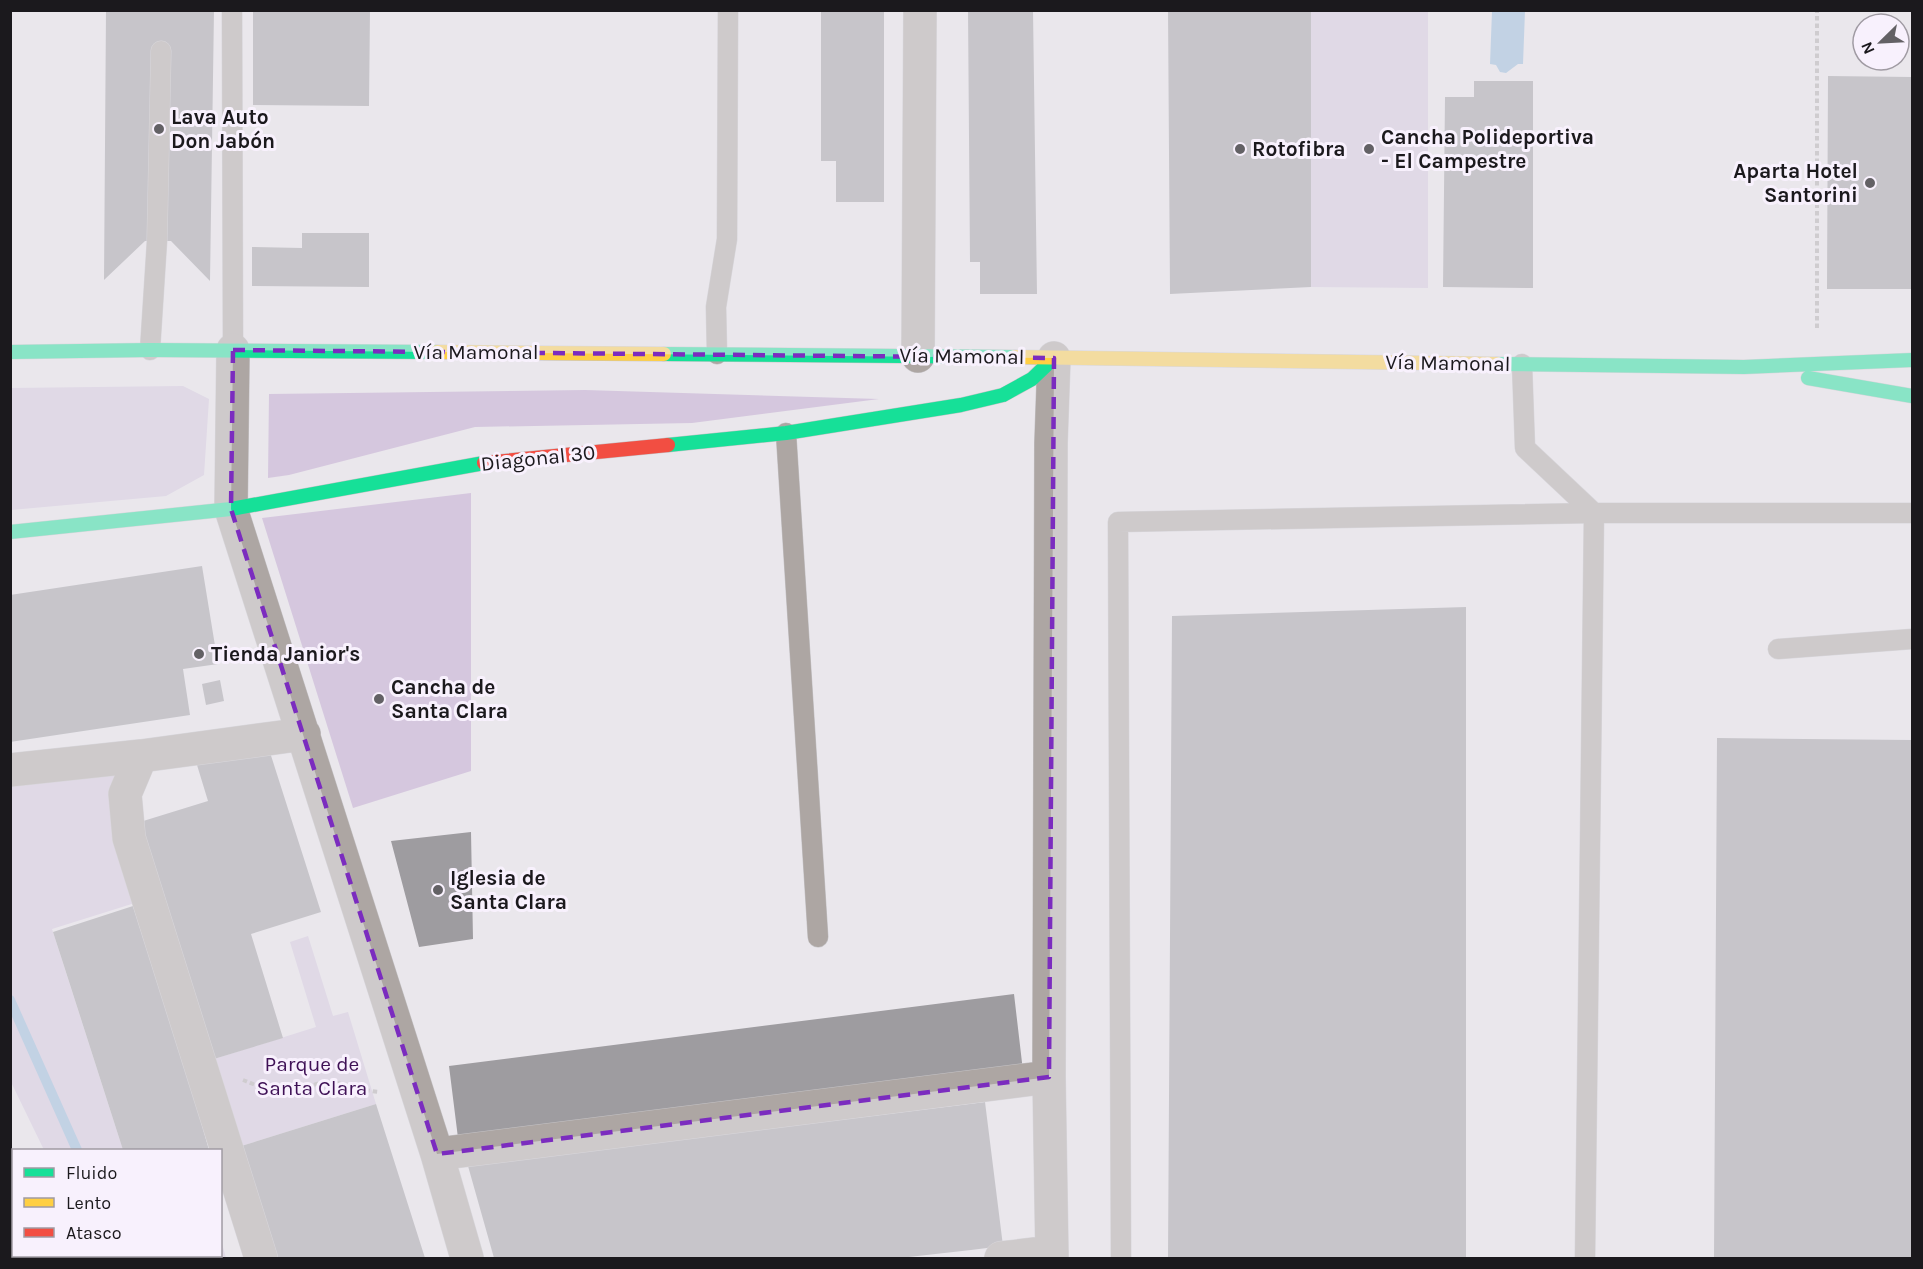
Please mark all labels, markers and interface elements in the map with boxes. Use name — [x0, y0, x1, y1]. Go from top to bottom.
north arrow — [1851, 12, 1911, 72]
text: N — [1857, 39, 1879, 57]
place label: Lava Auto Don Jabón — [171, 105, 275, 153]
marker: Lava Auto Don Jabón — [152, 122, 166, 136]
place label: Cancha Polideportiva - El Campestre — [1381, 125, 1594, 173]
place label: Rotofibra — [1252, 137, 1346, 161]
marker: Rotofibra — [1233, 142, 1247, 156]
marker: Cancha Polideportiva - El Campestre — [1362, 142, 1376, 156]
place label: Aparta Hotel Santorini — [1733, 159, 1858, 207]
marker: Aparta Hotel Santorini — [1863, 176, 1877, 190]
street label: Vía Mamonal — [413, 340, 539, 364]
street label: Vía Mamonal — [899, 343, 1025, 369]
street label: Vía Mamonal — [1385, 350, 1511, 376]
street label: Diagonal 30 — [480, 440, 596, 476]
place label: Tienda Janior's — [211, 642, 360, 666]
marker: Tienda Janior's — [192, 647, 206, 661]
place label: Cancha de Santa Clara — [391, 675, 508, 723]
marker: Cancha de Santa Clara — [372, 692, 386, 706]
place label: Iglesia de Santa Clara — [450, 866, 567, 914]
marker: Iglesia de Santa Clara — [431, 883, 445, 897]
park label: Parque de Santa Clara — [257, 1052, 367, 1100]
legend — [12, 1149, 222, 1257]
text: Fluido — [66, 1162, 117, 1184]
text: Lento — [66, 1192, 111, 1214]
text: Atasco — [66, 1222, 122, 1244]

